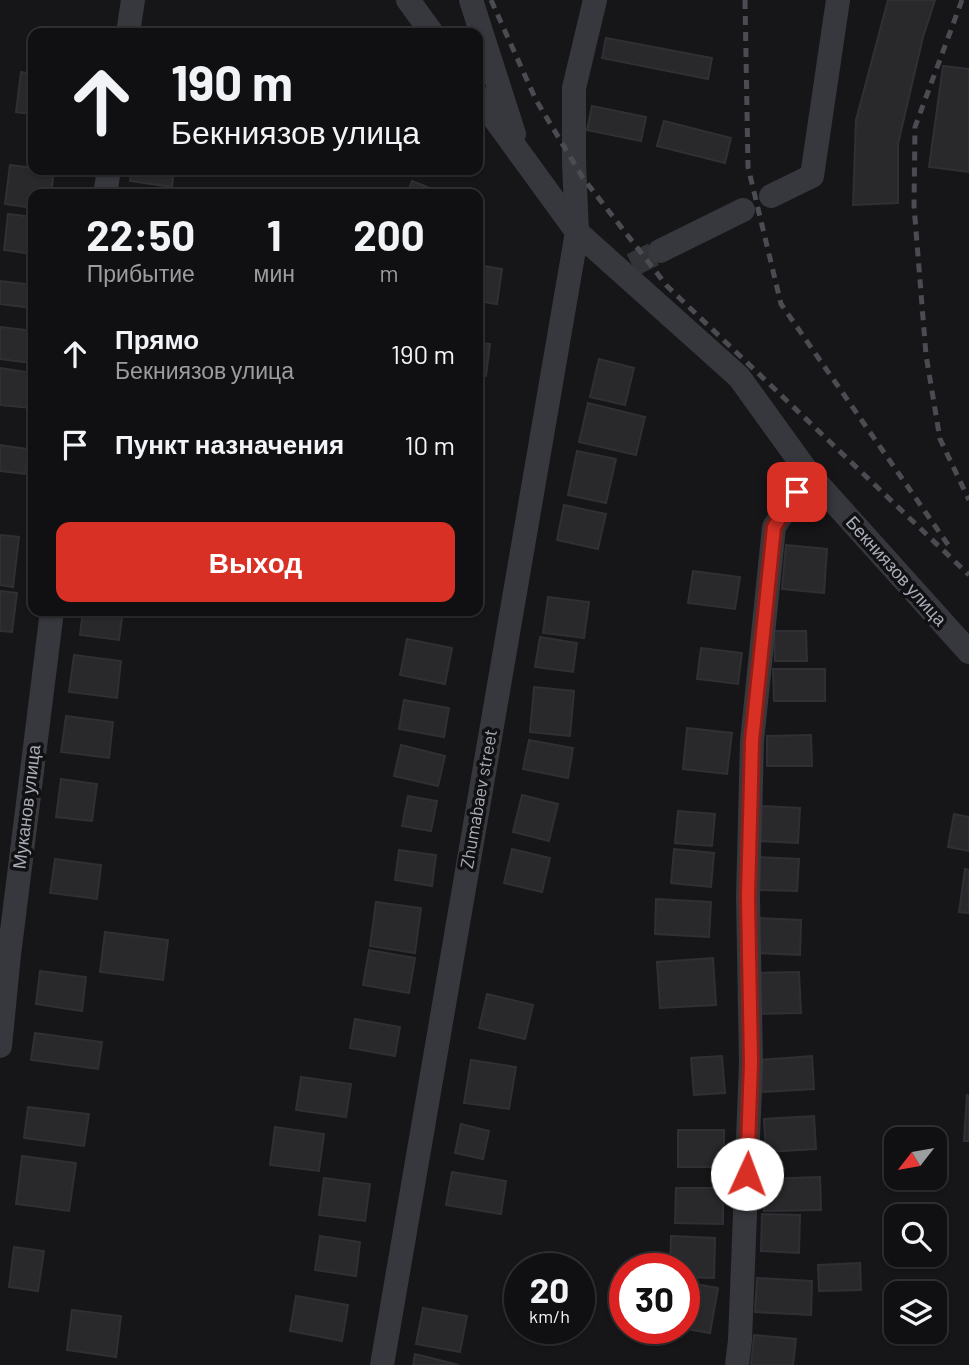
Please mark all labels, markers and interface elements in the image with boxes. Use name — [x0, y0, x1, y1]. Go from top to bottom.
text: 190 m — [171, 52, 293, 111]
icon: ahead — [56, 56, 147, 147]
text: Бекниязов улица — [171, 112, 420, 150]
text: 22:50 — [86, 209, 195, 259]
text: 1 — [267, 209, 282, 259]
text: 200 — [353, 209, 425, 259]
text: Прибытие — [87, 259, 195, 287]
text: мин — [254, 259, 295, 287]
text: m — [379, 259, 398, 287]
text: Прямо — [115, 323, 199, 354]
icon: ahead — [56, 335, 94, 373]
text: 190 m — [391, 338, 455, 369]
text: Бекниязов улица — [115, 356, 294, 384]
icon: arrive — [56, 426, 94, 464]
text: Пункт назначения — [115, 428, 344, 459]
text: 10 m — [405, 429, 455, 460]
pin — [767, 462, 827, 522]
icon: arrive — [778, 473, 816, 511]
street label: Бекниязов улица — [842, 511, 952, 630]
button: Выход — [56, 522, 455, 602]
street label: Zhumabaev street — [455, 727, 501, 870]
street label: Муканов улица — [7, 742, 45, 870]
north arrow — [884, 1127, 947, 1190]
map controls — [884, 1127, 947, 1344]
position arrow — [710, 1137, 784, 1211]
button: search — [884, 1204, 947, 1267]
speed limit sign: 30 — [609, 1253, 700, 1344]
text: 20 — [530, 1268, 569, 1310]
button: layers — [884, 1281, 947, 1344]
text: km/h — [529, 1305, 570, 1327]

